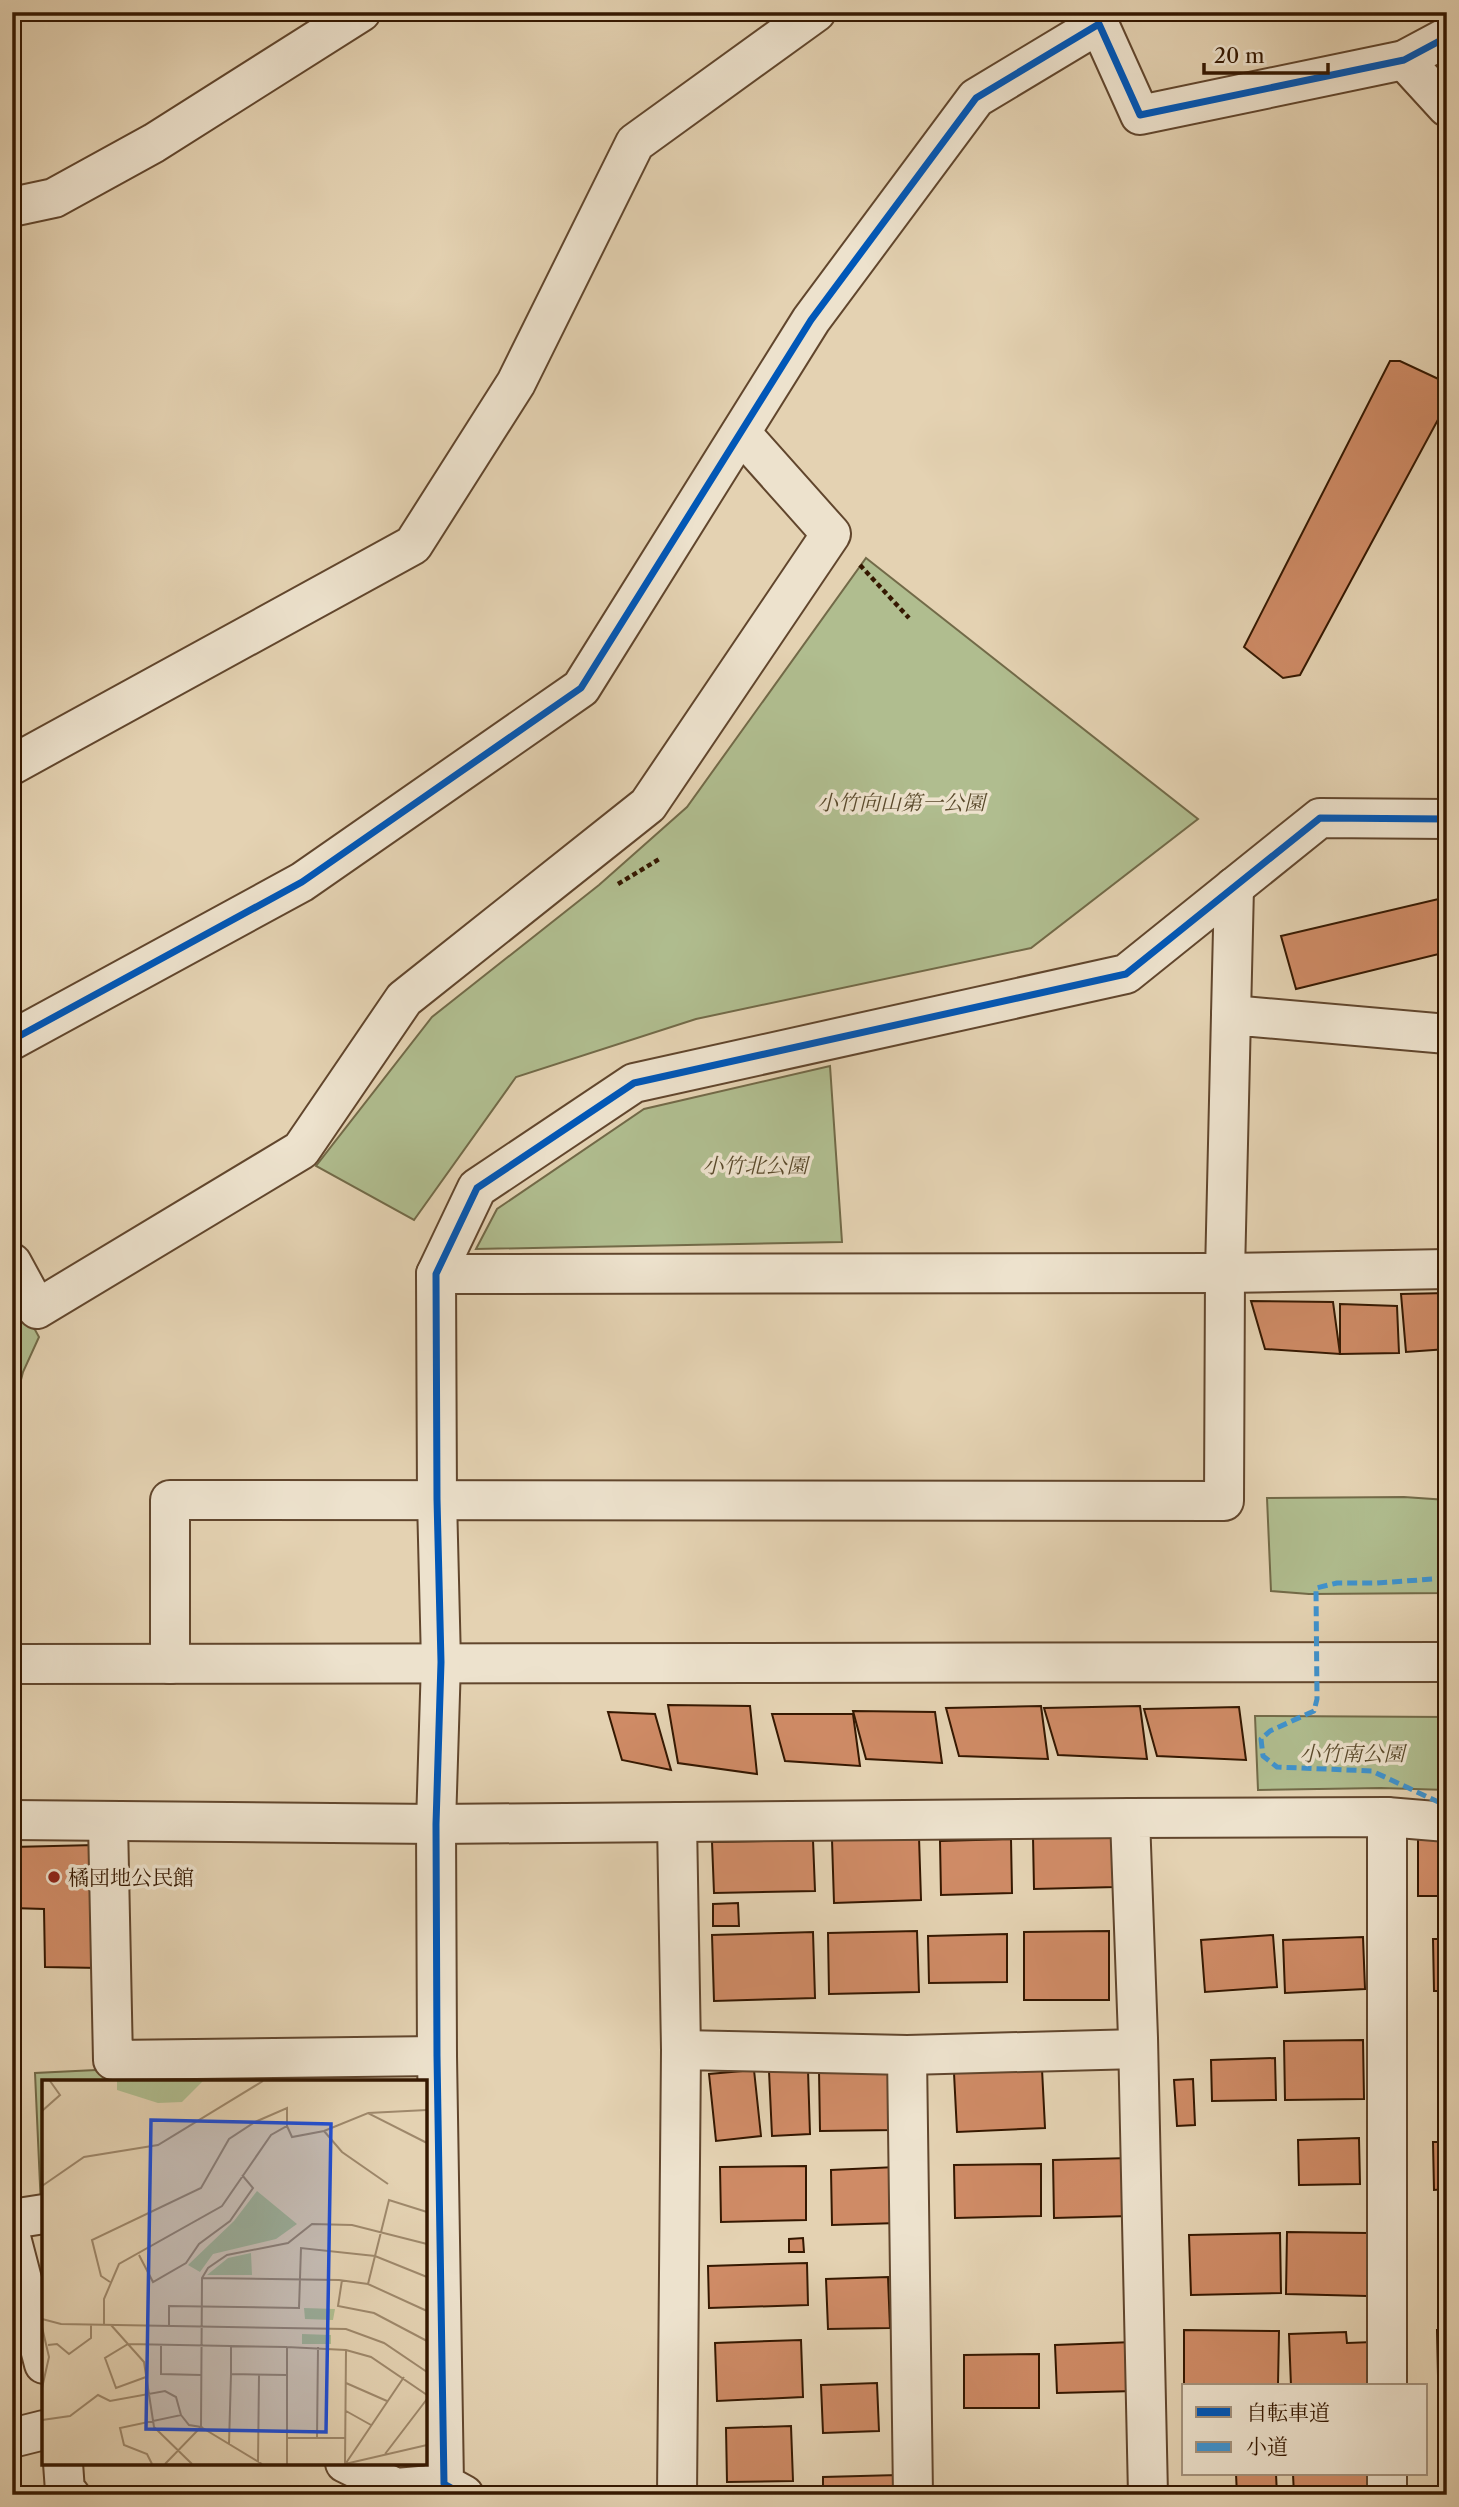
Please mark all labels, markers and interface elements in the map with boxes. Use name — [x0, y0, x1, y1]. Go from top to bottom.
scale bar — [1204, 32, 1328, 76]
text: 20 m — [1214, 43, 1265, 68]
park label: 小竹向山第一公園 — [817, 790, 988, 815]
park label: 小竹北公園 — [703, 1153, 810, 1178]
park label: 小竹南公園 — [1300, 1741, 1407, 1766]
place label: 橘団地公民館 — [68, 1865, 194, 1890]
marker: 橘団地公民館 — [46, 1869, 62, 1885]
inset map — [42, 2080, 427, 2465]
legend — [1182, 2384, 1428, 2476]
text: 自転車道 — [1246, 2400, 1330, 2425]
text: 小道 — [1246, 2434, 1288, 2459]

